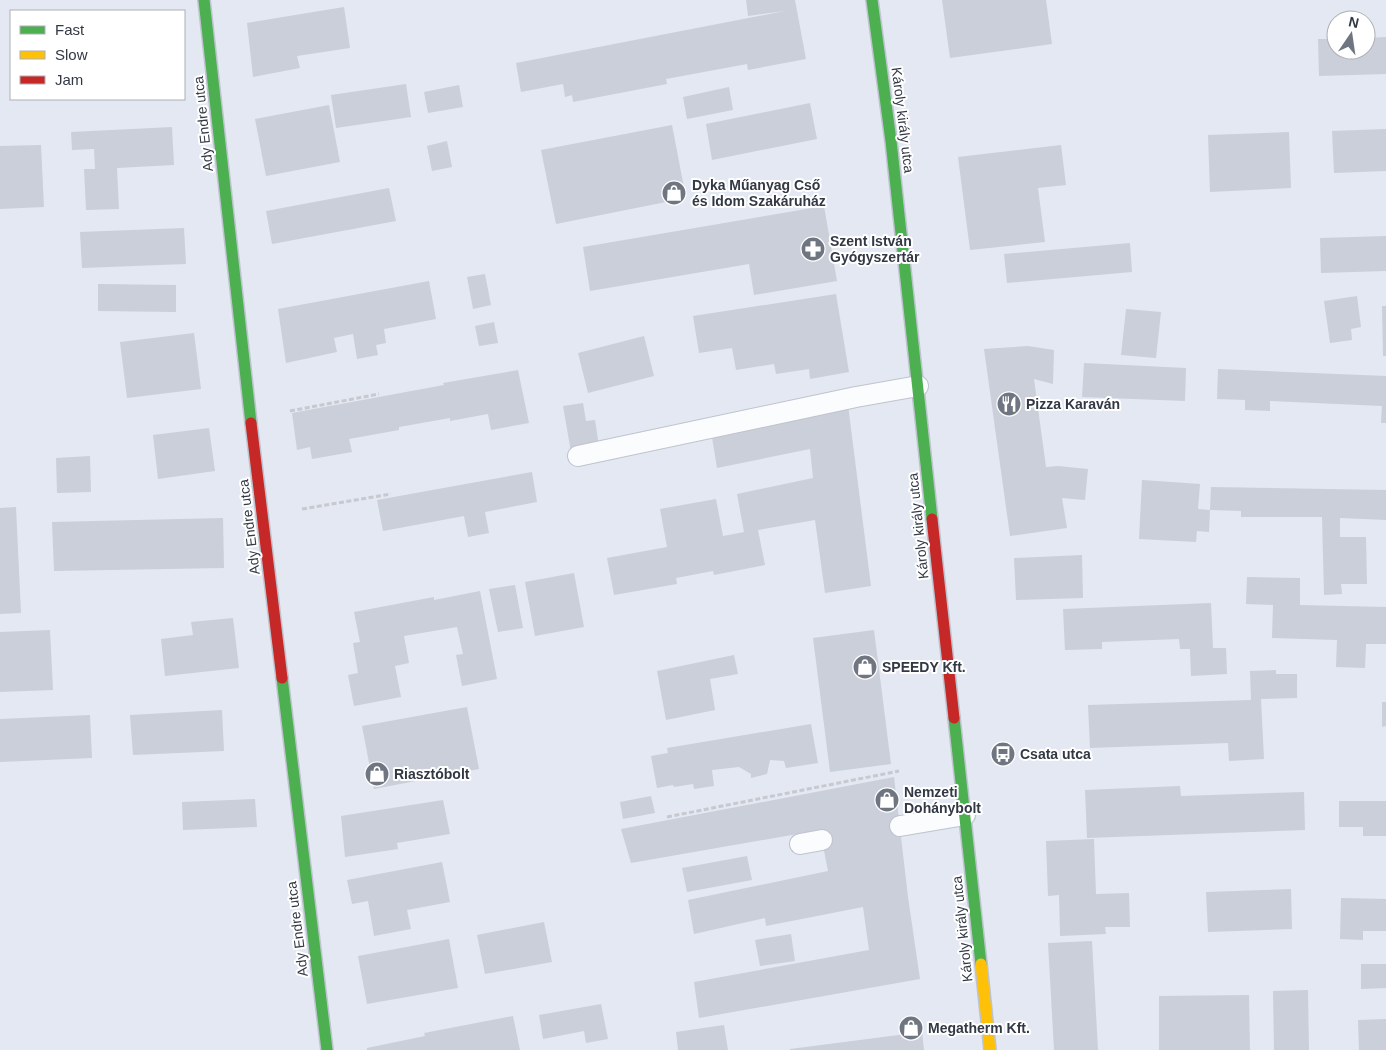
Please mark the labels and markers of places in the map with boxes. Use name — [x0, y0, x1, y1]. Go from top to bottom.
place label: Dyka Műanyag Cső és Idom Szakáruház — [692, 177, 826, 209]
shop icon: Dyka Műanyag Cső és Idom Szakáruház — [661, 180, 687, 206]
place label: Szent István Gyógyszertár — [830, 233, 920, 265]
pharmacy icon: Szent István Gyógyszertár — [800, 236, 826, 262]
restaurant icon: Pizza Karaván — [996, 391, 1022, 417]
place label: Pizza Karaván — [1026, 396, 1120, 412]
shop icon: SPEEDY Kft. — [852, 654, 878, 680]
place label: SPEEDY Kft. — [882, 659, 966, 675]
bus stop icon: Csata utca — [990, 741, 1016, 767]
place label: Csata utca — [1020, 746, 1091, 762]
shop icon: Riasztóbolt — [364, 761, 390, 787]
place label: Riasztóbolt — [394, 766, 470, 782]
place label: Nemzeti Dohánybolt — [904, 784, 981, 816]
shop icon: Nemzeti Dohánybolt — [874, 787, 900, 813]
shop icon: Megatherm Kft. — [898, 1015, 924, 1041]
place label: Megatherm Kft. — [928, 1020, 1030, 1036]

